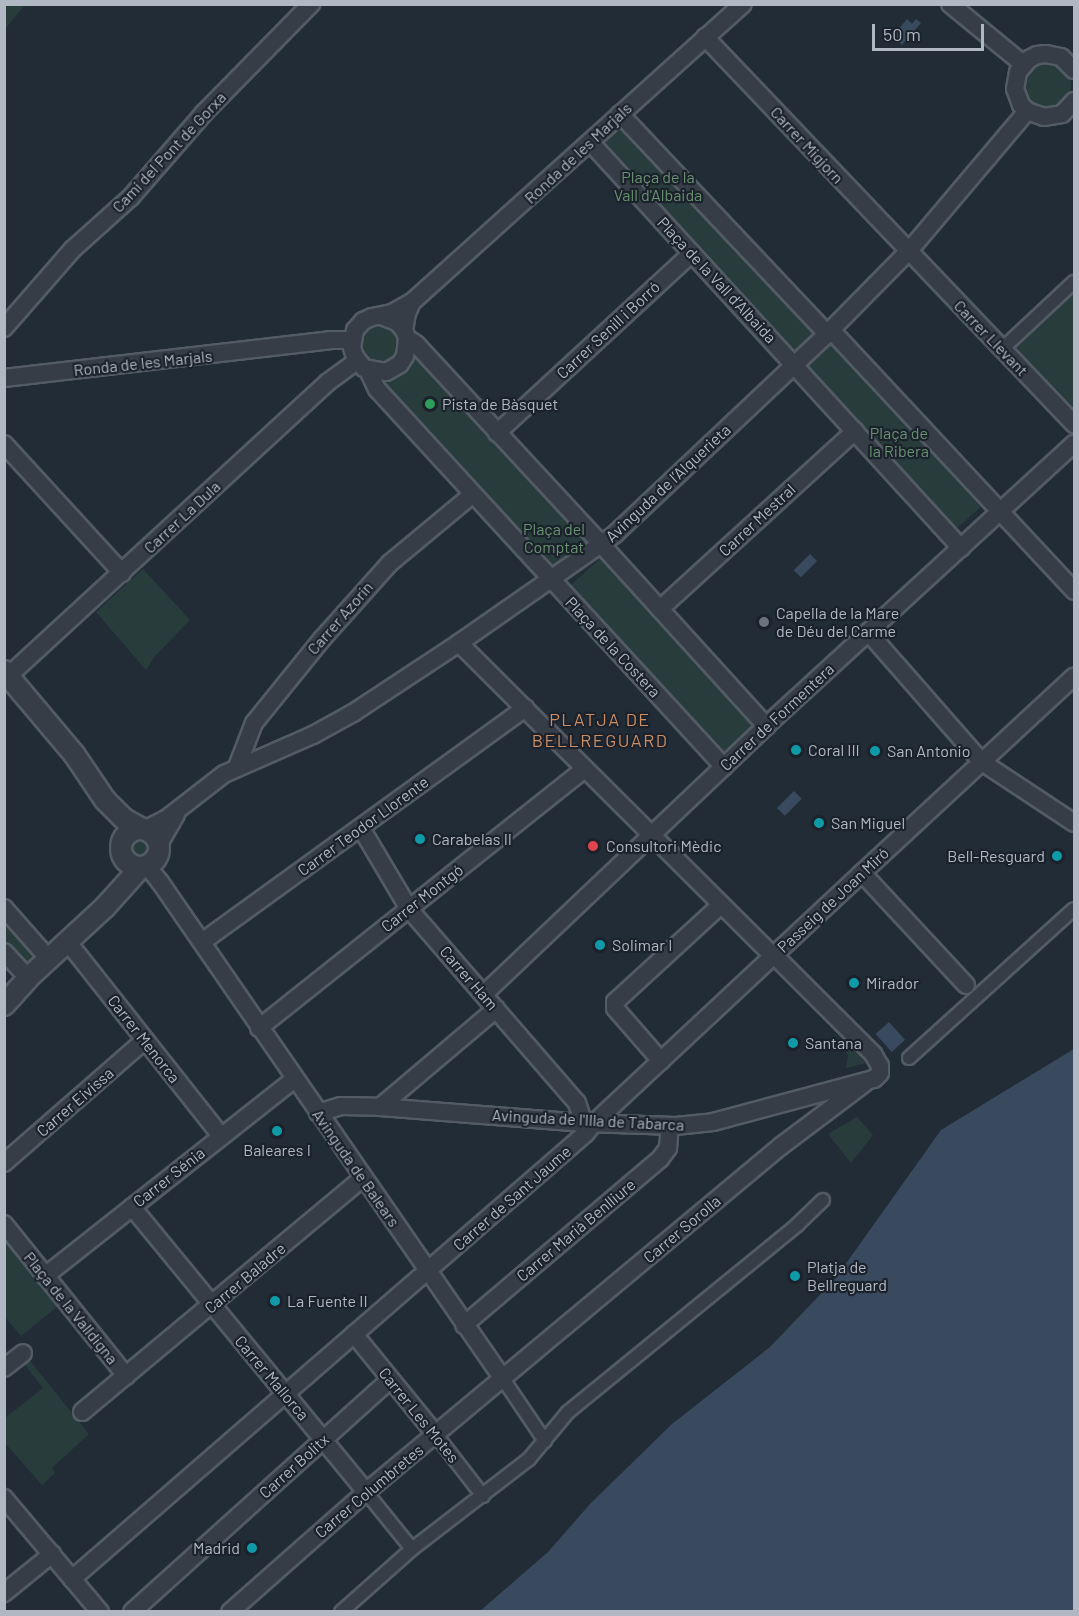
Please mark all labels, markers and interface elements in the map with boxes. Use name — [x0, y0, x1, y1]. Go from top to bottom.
scale bar — [875, 12, 988, 50]
text: 50 m — [883, 23, 921, 45]
street label: Camí del Pont de Gorxa — [108, 88, 230, 216]
street label: Ronda de les Marjals — [520, 98, 636, 208]
street label: Carrer Migjorn — [767, 103, 847, 187]
park label: Plaça de la Vall d'Albaida — [614, 167, 702, 205]
street label: Plaça de la Vall d’Albaida — [654, 213, 780, 347]
street label: Carrer Senill i Borró — [552, 277, 664, 383]
street label: Carrer Llevant — [950, 296, 1032, 380]
street label: Ronda de les Marjals — [73, 346, 213, 380]
place label: Pista de Bàsquet — [442, 394, 558, 414]
marker: Pista de Bàsquet — [423, 397, 437, 411]
street label: Avinguda de l’Alquerieta — [601, 420, 735, 546]
park label: Plaça de la Ribera — [869, 423, 929, 461]
street label: Carrer La Dula — [140, 477, 224, 557]
street label: Carrer Mestral — [715, 480, 799, 560]
park label: Plaça del Comptat — [523, 519, 585, 557]
street label: Carrer Azorín — [303, 578, 377, 658]
street label: Plaça de la Costera — [561, 593, 665, 701]
place label: Capella de la Mare de Déu del Carme — [776, 603, 899, 641]
marker: Capella de la Mare de Déu del Carme — [757, 615, 771, 629]
street label: Carrer de Formentera — [716, 659, 838, 775]
district label: PLATJA DE BELLREGUARD — [532, 709, 668, 752]
place label: Coral III — [808, 740, 860, 760]
place label: San Antonio — [887, 741, 970, 761]
marker: Coral III — [789, 743, 803, 757]
marker: San Antonio — [868, 744, 882, 758]
street label: Carrer Teodor Llorente — [294, 772, 432, 880]
place label: San Miguel — [831, 813, 905, 833]
marker: San Miguel — [812, 816, 826, 830]
place label: Carabelas II — [432, 829, 512, 849]
marker: Carabelas II — [413, 832, 427, 846]
place label: Consultori Mèdic — [606, 836, 722, 856]
marker: Consultori Mèdic — [584, 837, 602, 855]
street label: Passeig de Joan Miró — [773, 843, 893, 957]
place label: Bell-Resguard — [947, 846, 1045, 866]
marker: Bell-Resguard — [1050, 849, 1064, 863]
street label: Carrer Montgó — [377, 860, 467, 936]
place label: Solimar I — [612, 935, 672, 955]
marker: Solimar I — [593, 938, 607, 952]
street label: Carrer Ham — [436, 942, 502, 1014]
place label: Mirador — [866, 973, 919, 993]
marker: Mirador — [847, 976, 861, 990]
street label: Carrer Menorca — [104, 991, 184, 1087]
place label: Santana — [805, 1033, 862, 1053]
marker: Santana — [786, 1036, 800, 1050]
street label: Carrer Eivissa — [33, 1063, 117, 1141]
street label: Avinguda de Balears — [308, 1105, 404, 1231]
street label: Avinguda de l'Illa de Tabarca — [491, 1105, 685, 1135]
marker: Baleares I — [270, 1124, 284, 1138]
place label: Baleares I — [243, 1140, 311, 1160]
street label: Carrer de Sant Jaume — [449, 1142, 575, 1254]
street label: Carrer Sénia — [129, 1143, 209, 1211]
street label: Carrer Marià Benlliure — [513, 1175, 639, 1285]
street label: Carrer Sorolla — [639, 1191, 725, 1267]
street label: Carrer Baladre — [201, 1239, 289, 1317]
street label: Plaça de la Valldigna — [20, 1248, 122, 1368]
place label: Platja de Bellreguard — [807, 1257, 887, 1295]
marker: Platja de Bellreguard — [788, 1269, 802, 1283]
place label: La Fuente II — [287, 1291, 368, 1311]
marker: La Fuente II — [268, 1294, 282, 1308]
street label: Carrer Mallorca — [231, 1332, 313, 1424]
street label: Carrer Les Motes — [375, 1363, 463, 1467]
street label: Carrer Bolitx — [255, 1430, 333, 1502]
street label: Carrer Columbretes — [311, 1440, 427, 1542]
place label: Madrid — [193, 1538, 240, 1558]
marker: Madrid — [245, 1541, 259, 1555]

